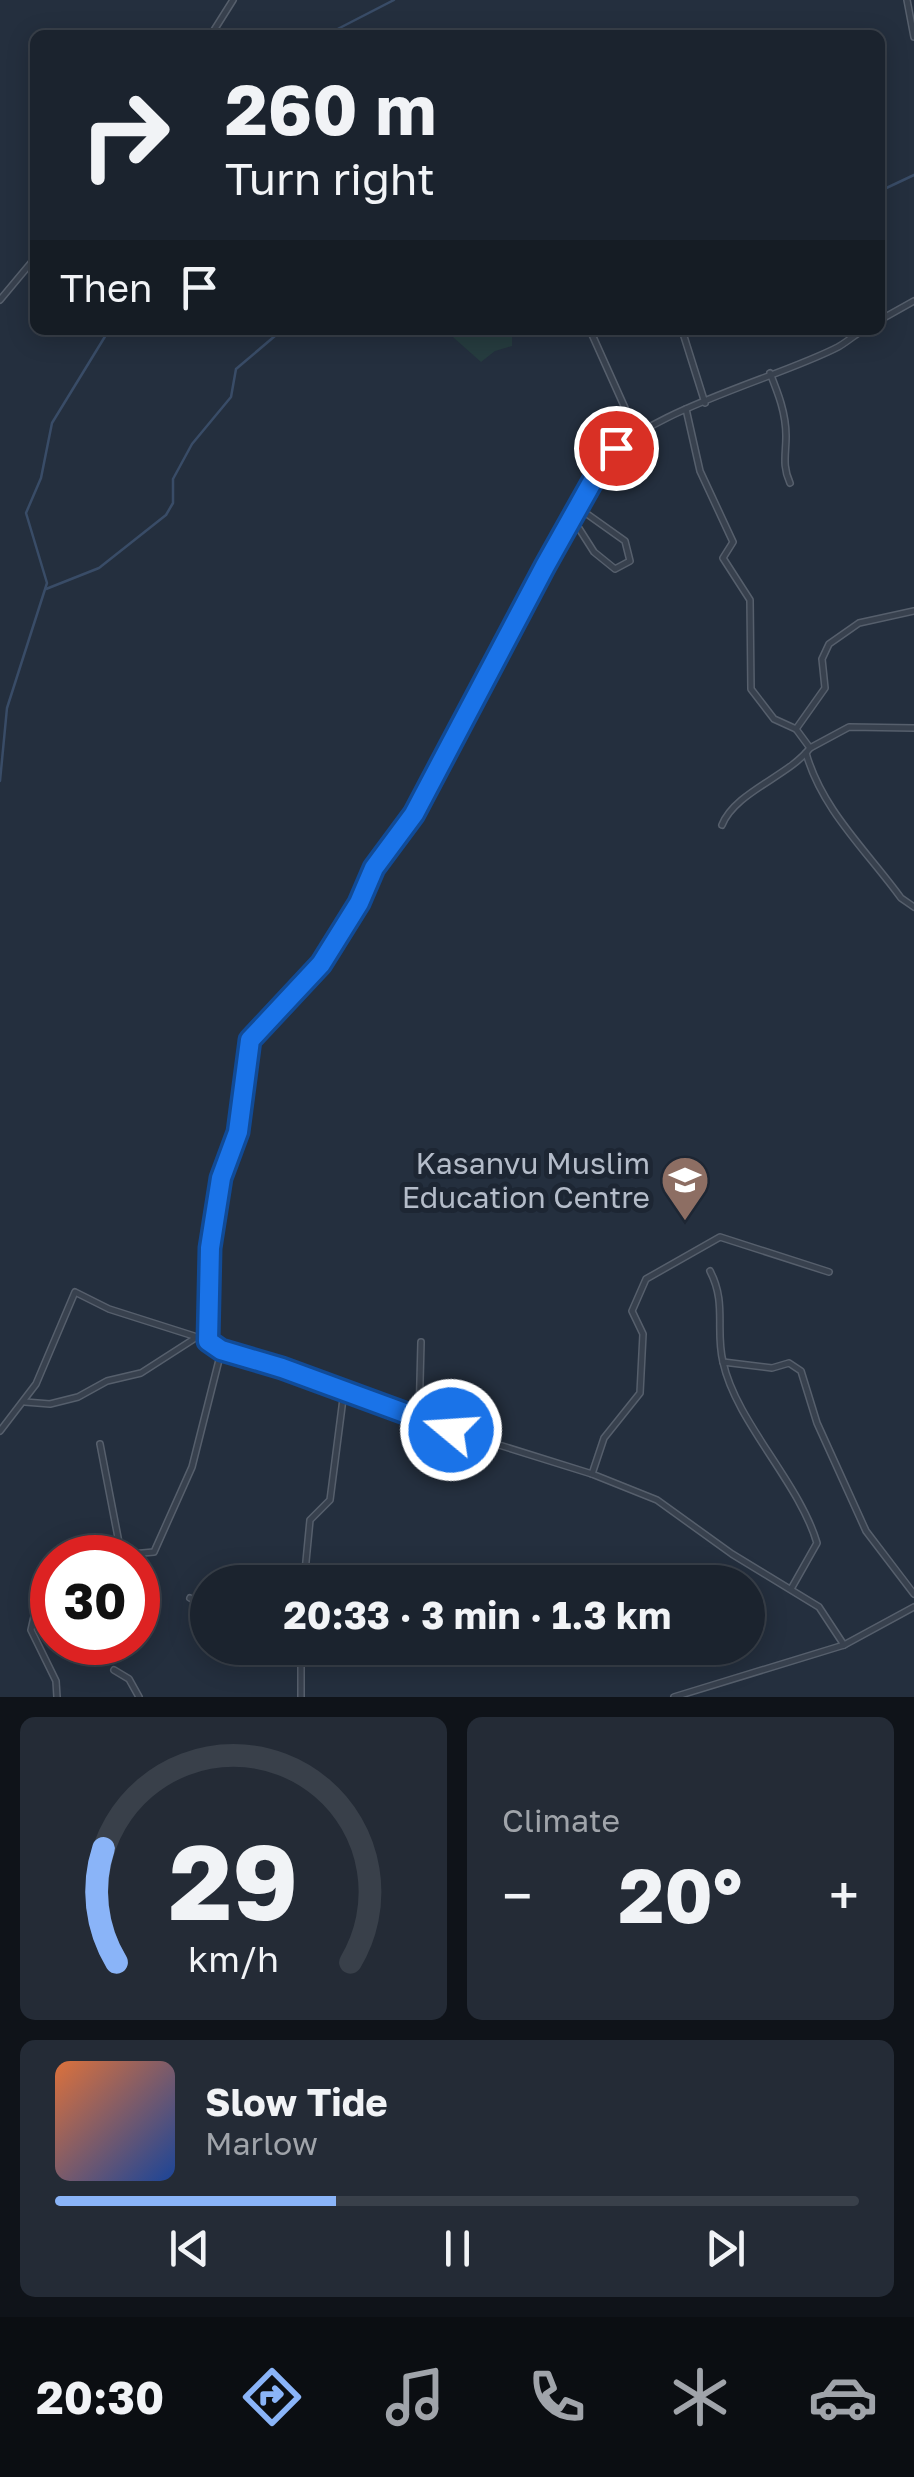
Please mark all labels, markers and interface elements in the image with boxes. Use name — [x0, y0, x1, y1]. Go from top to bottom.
text: 260 m — [225, 66, 436, 150]
icon: right — [60, 70, 190, 200]
text: Turn right — [225, 151, 435, 205]
icon: arrive — [172, 260, 227, 315]
text: Then — [60, 265, 152, 310]
pin — [574, 406, 659, 491]
icon: arrive — [589, 421, 644, 476]
place label: Kasanvu Muslim Education Centre — [402, 1145, 650, 1215]
school or university icon: Kasanvu Muslim Education Centre — [659, 1154, 711, 1222]
position arrow — [399, 1378, 503, 1482]
speed limit sign: 30 — [30, 1535, 160, 1665]
text: 20:33 · 3 min · 1.3 km — [284, 1592, 671, 1637]
text: Climate — [502, 1801, 620, 1839]
text: 29 — [169, 1818, 298, 1943]
text: 20° — [619, 1849, 742, 1940]
text: − — [502, 1862, 532, 1928]
text: + — [829, 1862, 859, 1928]
text: km/h — [188, 1937, 279, 1980]
text: Slow Tide — [205, 2079, 388, 2124]
text: Marlow — [205, 2124, 318, 2162]
icon: previous — [162, 2221, 217, 2276]
icon: pause — [430, 2221, 485, 2276]
icon: next — [698, 2221, 753, 2276]
icon: directions — [237, 2362, 307, 2432]
icon: music — [380, 2362, 450, 2432]
icon: phone — [522, 2362, 592, 2432]
icon: climate — [665, 2362, 735, 2432]
icon: car — [808, 2362, 878, 2432]
text: 20:30 — [36, 2370, 164, 2424]

